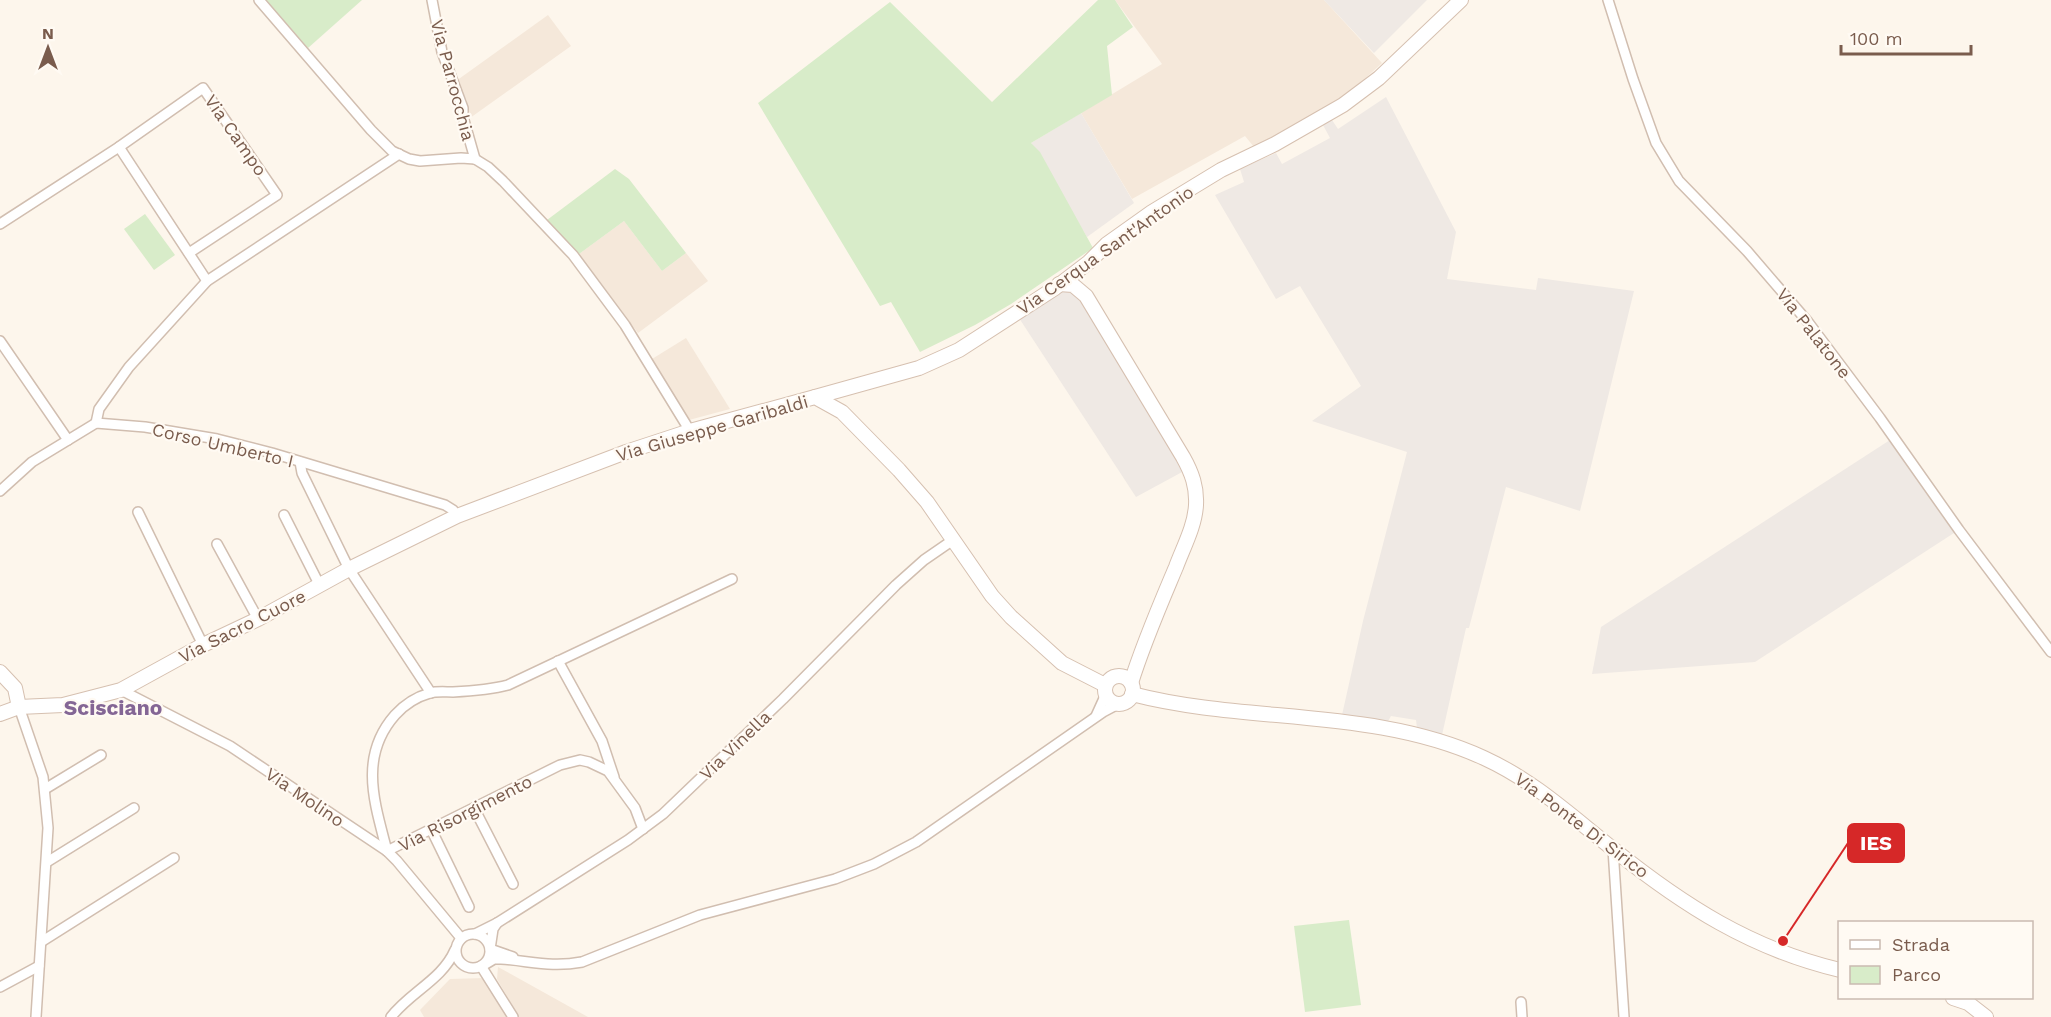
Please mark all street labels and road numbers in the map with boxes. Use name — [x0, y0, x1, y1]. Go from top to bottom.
street label: Via Parrocchia — [427, 17, 479, 143]
street label: Via Campo — [200, 90, 272, 180]
street label: Via Cerqua Sant'Antonio — [1013, 181, 1197, 319]
street label: Via Palatone — [1772, 284, 1856, 382]
street label: Via Giuseppe Garibaldi — [614, 391, 810, 465]
street label: Corso Umberto I — [150, 419, 296, 471]
street label: Via Sacro Cuore — [175, 585, 309, 667]
street label: Via Vinella — [695, 706, 775, 784]
street label: Via Molino — [262, 763, 348, 831]
street label: Via Ponte Di Sirico — [1511, 768, 1653, 882]
street label: Via Risorgimento — [395, 770, 535, 856]

